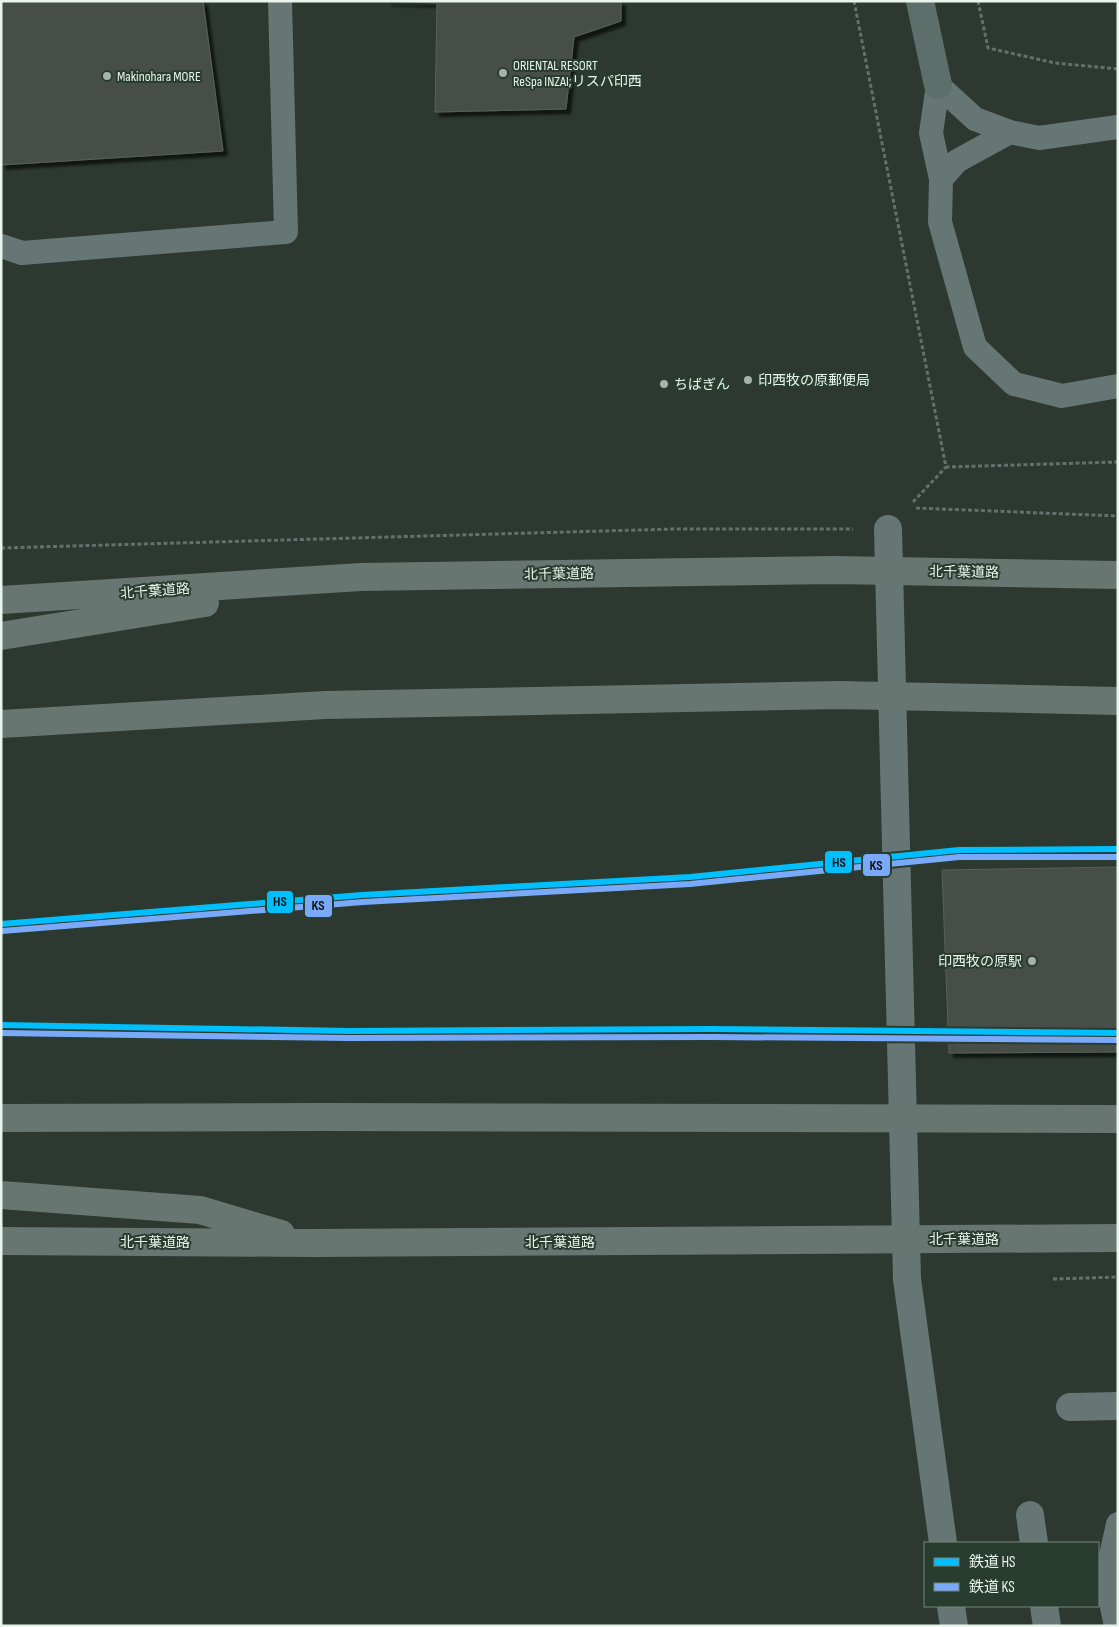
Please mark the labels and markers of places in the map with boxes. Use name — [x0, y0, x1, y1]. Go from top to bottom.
place label: ORIENTAL RESORT ReSpa INZAI;リスパ印西 — [513, 57, 642, 90]
marker: ORIENTAL RESORT ReSpa INZAI;リスパ印西 — [497, 67, 509, 79]
place label: Makinohara MORE — [117, 68, 201, 85]
marker: Makinohara MORE — [101, 70, 113, 82]
place label: 印西牧の原郵便局 — [758, 372, 870, 389]
marker: 印西牧の原郵便局 — [742, 374, 754, 386]
place label: ちばぎん — [674, 376, 730, 393]
marker: ちばぎん — [658, 378, 670, 390]
place label: 印西牧の原駅 — [938, 953, 1022, 970]
marker: 印西牧の原駅 — [1026, 955, 1038, 967]

